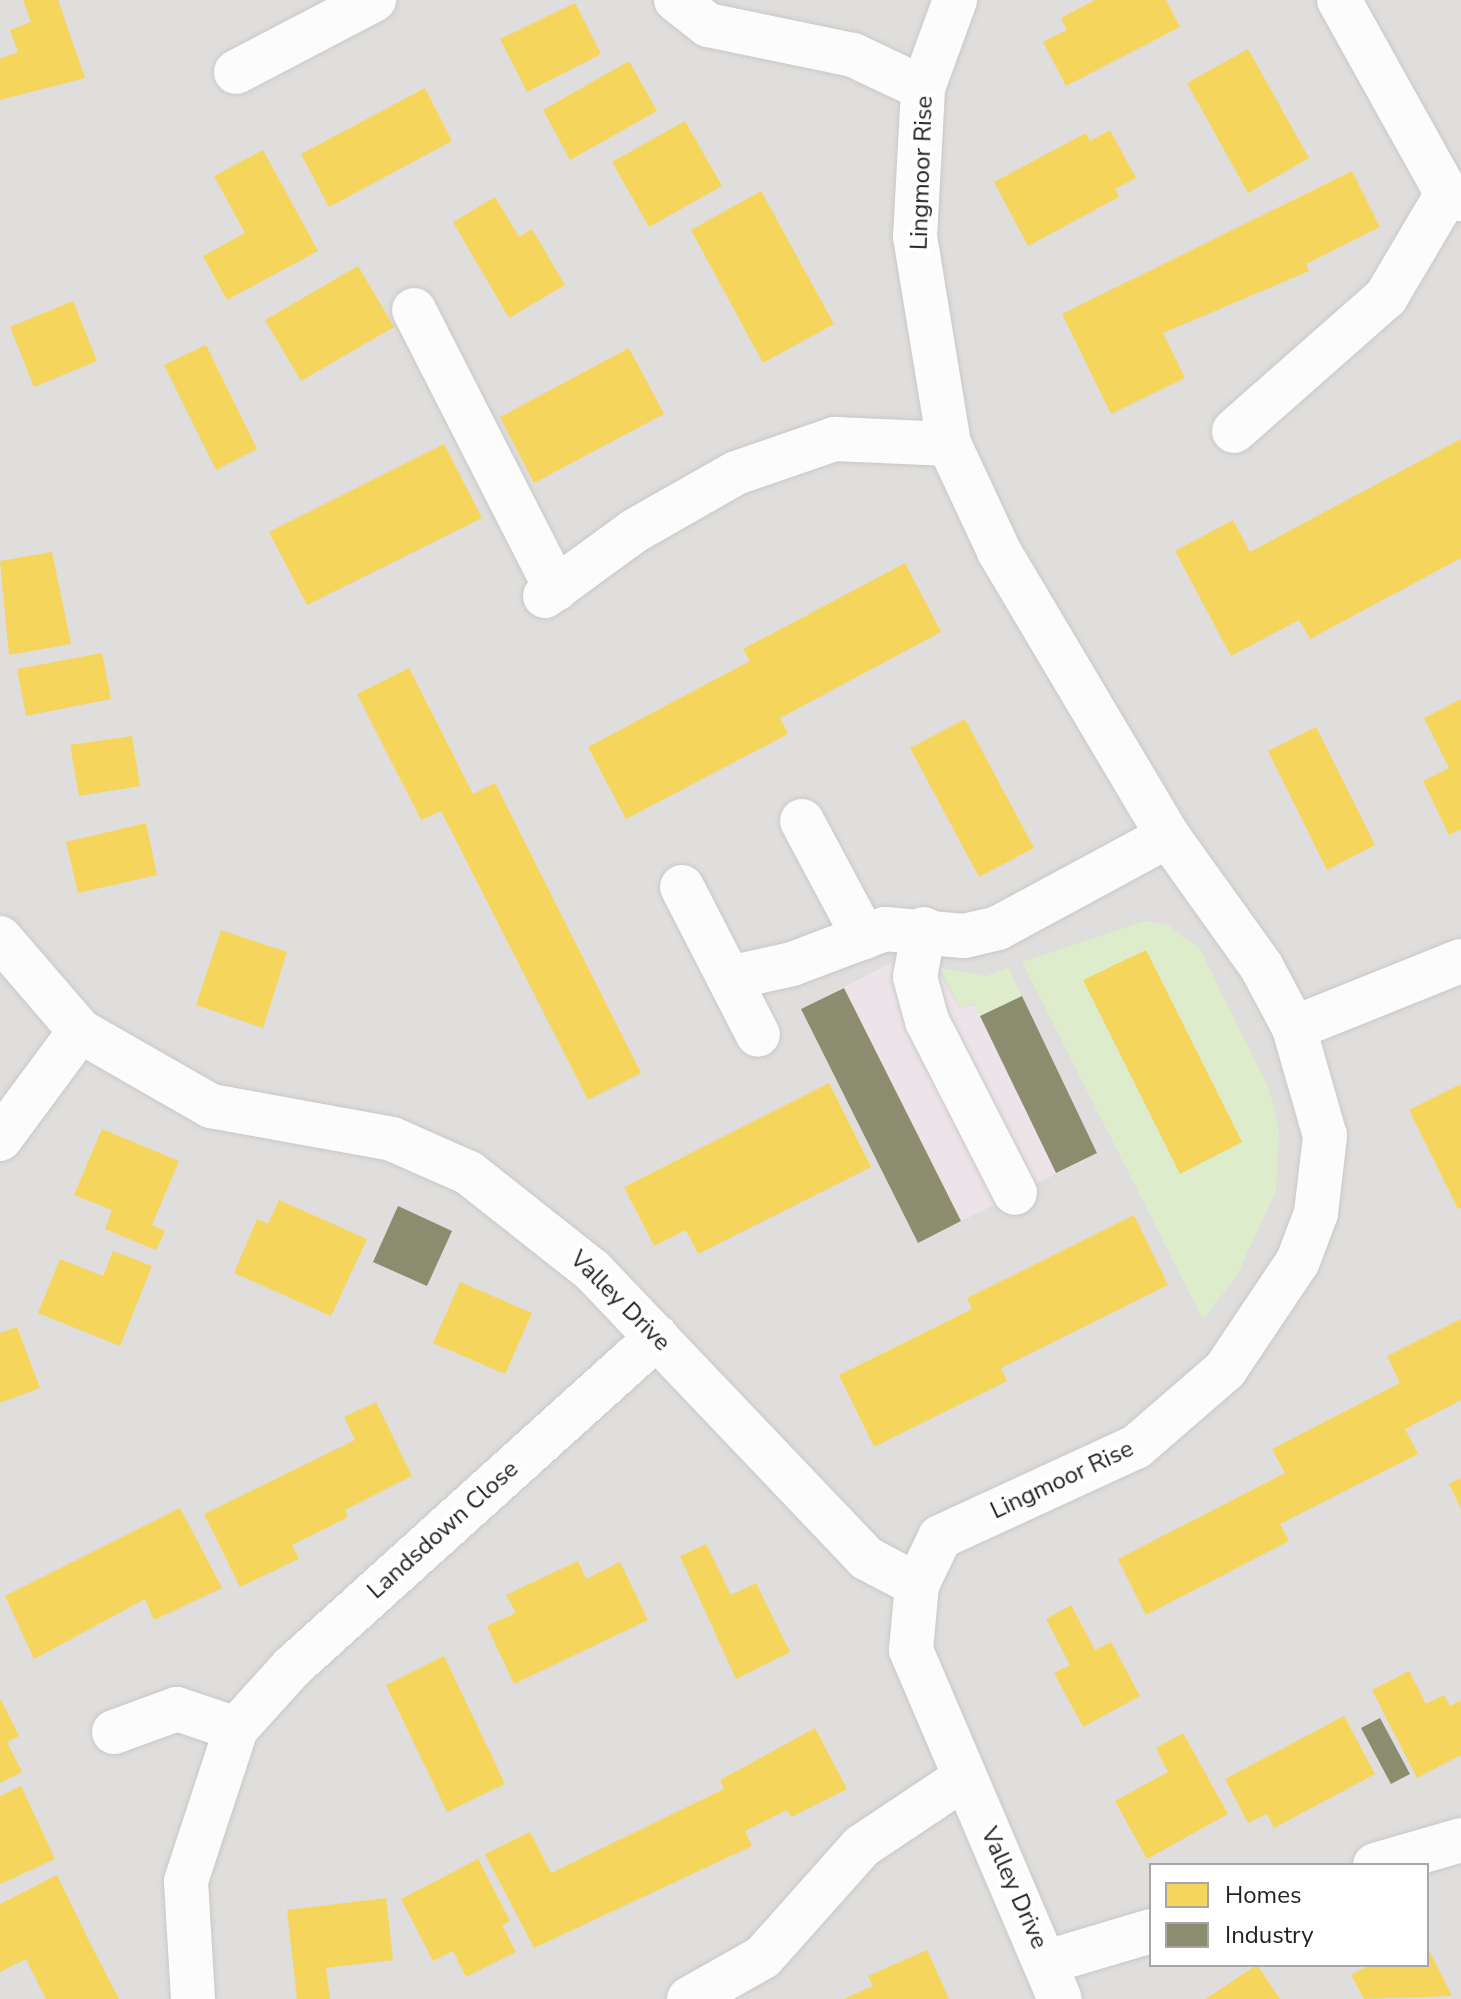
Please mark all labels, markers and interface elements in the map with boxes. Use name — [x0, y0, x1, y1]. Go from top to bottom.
street label: Lingmoor Rise — [905, 95, 939, 251]
street label: Valley Drive — [564, 1245, 676, 1357]
street label: Lingmoor Rise — [986, 1434, 1138, 1526]
street label: Landsdown Close — [362, 1455, 524, 1605]
street label: Valley Drive — [974, 1823, 1054, 1953]
legend — [1149, 1863, 1429, 1967]
text: Homes — [1225, 1879, 1301, 1911]
text: Industry — [1225, 1919, 1314, 1951]

